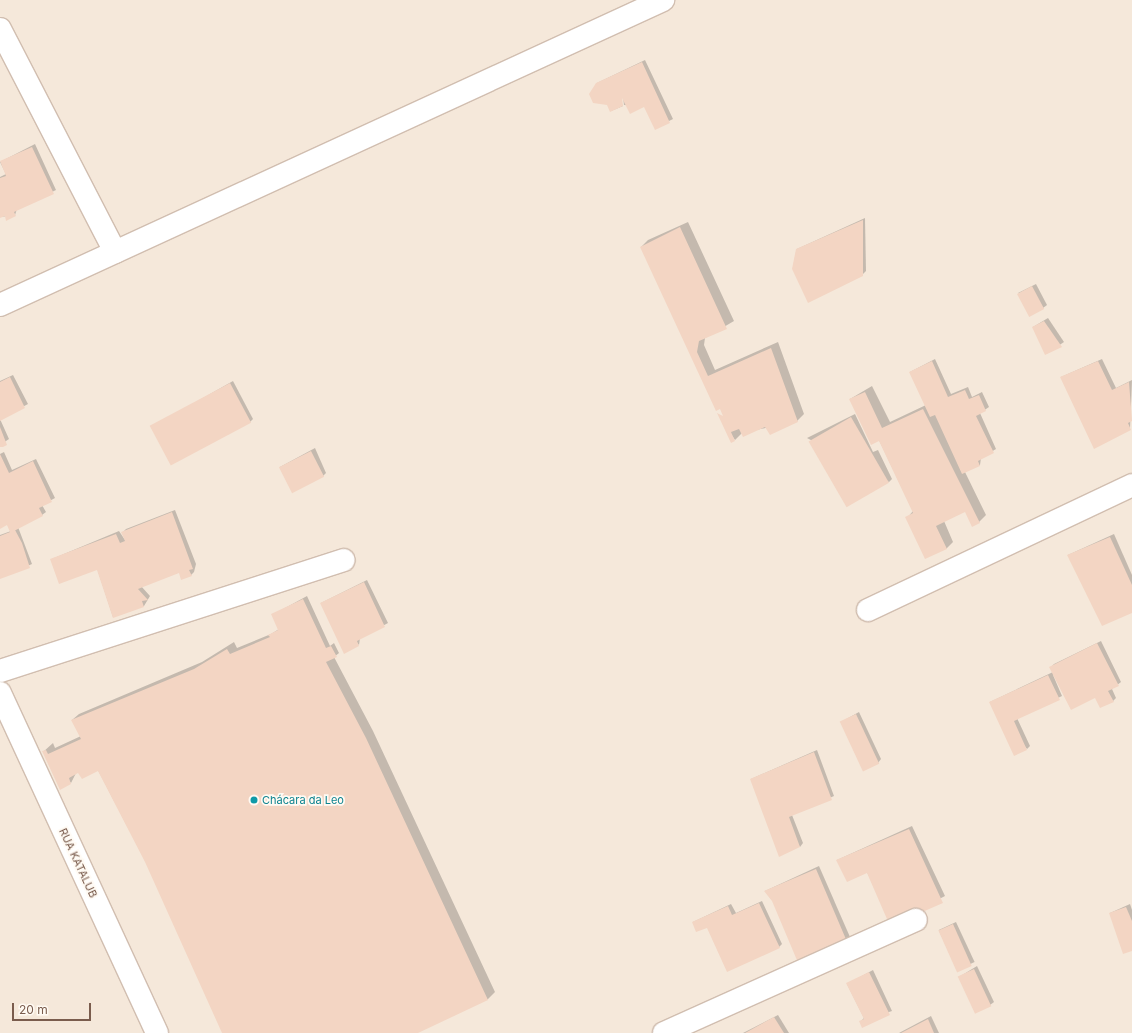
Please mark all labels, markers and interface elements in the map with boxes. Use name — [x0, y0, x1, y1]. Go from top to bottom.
place label: Chácara da Leo — [262, 793, 344, 807]
marker: Chácara da Leo — [249, 795, 259, 805]
street label: RUA KATALUB — [56, 826, 100, 900]
scale bar — [14, 995, 93, 1021]
text: 20 m — [19, 1002, 48, 1017]

